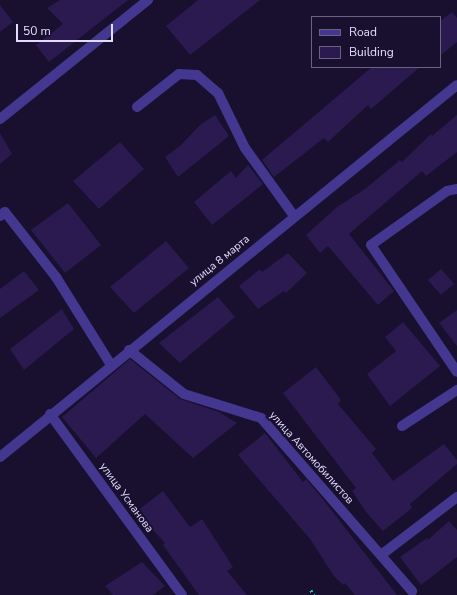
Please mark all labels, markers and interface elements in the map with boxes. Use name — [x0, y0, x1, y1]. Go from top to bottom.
scale bar — [18, 16, 115, 42]
legend — [311, 16, 441, 68]
text: 50 m — [23, 23, 51, 39]
text: Road — [349, 24, 377, 40]
text: Building — [349, 44, 394, 60]
street label: улица 8 марта — [187, 233, 253, 289]
street label: улица Автомобилистов — [266, 409, 356, 507]
street label: улица Усманова — [96, 461, 156, 535]

